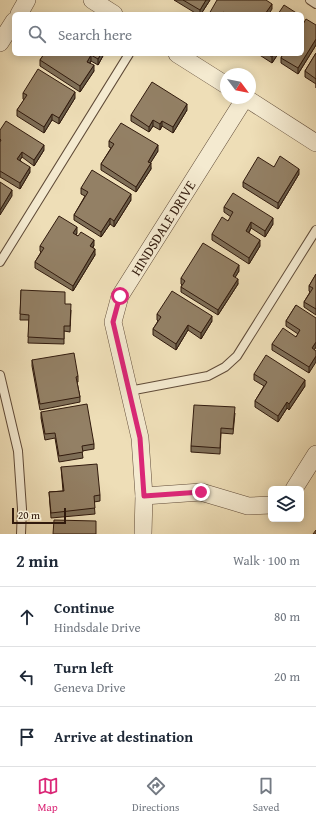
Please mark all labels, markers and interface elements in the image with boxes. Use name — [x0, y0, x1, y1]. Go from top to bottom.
search box — [12, 12, 304, 56]
icon: search — [26, 23, 48, 45]
text: Search here — [58, 24, 132, 45]
north arrow — [220, 68, 256, 104]
street label: HINDSDALE DRIVE — [126, 177, 200, 279]
route start — [111, 287, 129, 305]
route end — [192, 483, 210, 501]
map controls — [268, 486, 304, 522]
button: layers — [268, 486, 304, 522]
scale bar — [12, 506, 66, 525]
text: 20 m — [18, 507, 40, 523]
text: 2 min — [16, 548, 58, 573]
text: Walk · 100 m — [233, 551, 300, 570]
text: Continue — [54, 597, 115, 618]
icon: ahead — [16, 606, 38, 628]
text: 80 m — [274, 607, 300, 626]
text: Hindsdale Drive — [54, 618, 141, 637]
text: Turn left — [54, 657, 113, 678]
icon: left — [16, 666, 38, 688]
text: 20 m — [274, 667, 300, 686]
text: Geneva Drive — [54, 678, 126, 697]
icon: arrive — [16, 726, 38, 748]
text: Arrive at destination — [54, 726, 193, 747]
tab: Map — [37, 775, 59, 815]
tab: Directions — [132, 775, 179, 815]
tab: Saved — [253, 775, 279, 815]

